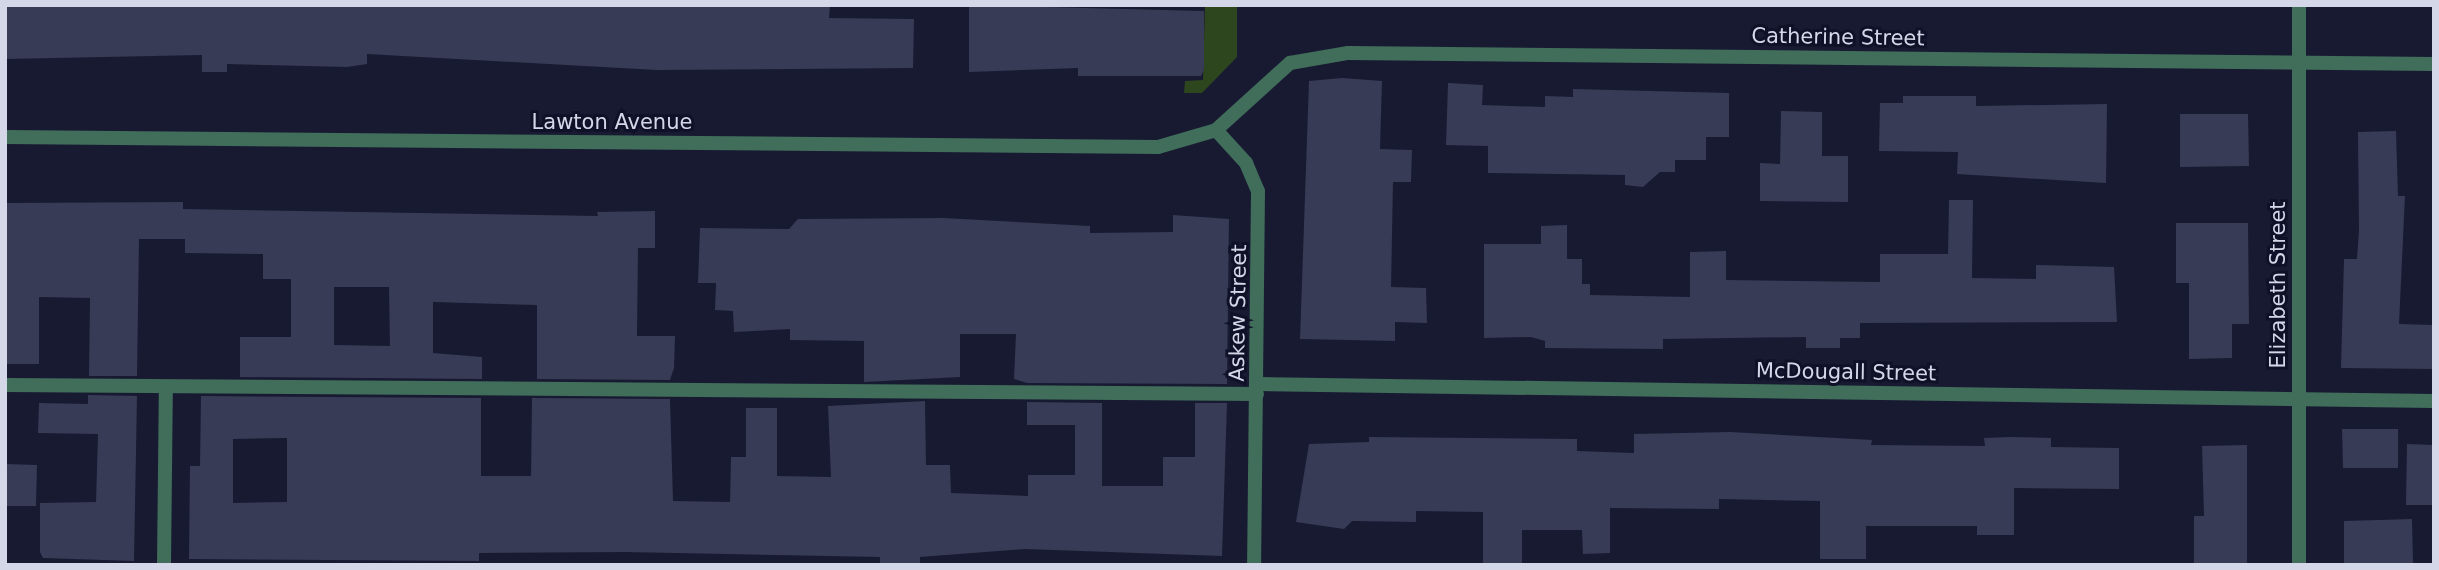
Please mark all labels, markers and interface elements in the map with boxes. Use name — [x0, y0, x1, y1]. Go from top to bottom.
street label: Catherine Street — [1751, 23, 1925, 51]
street label: Lawton Avenue — [532, 109, 692, 135]
street label: Elizabeth Street — [2265, 201, 2291, 369]
street label: Askew Street — [1224, 244, 1252, 382]
street label: McDougall Street — [1756, 358, 1936, 386]

